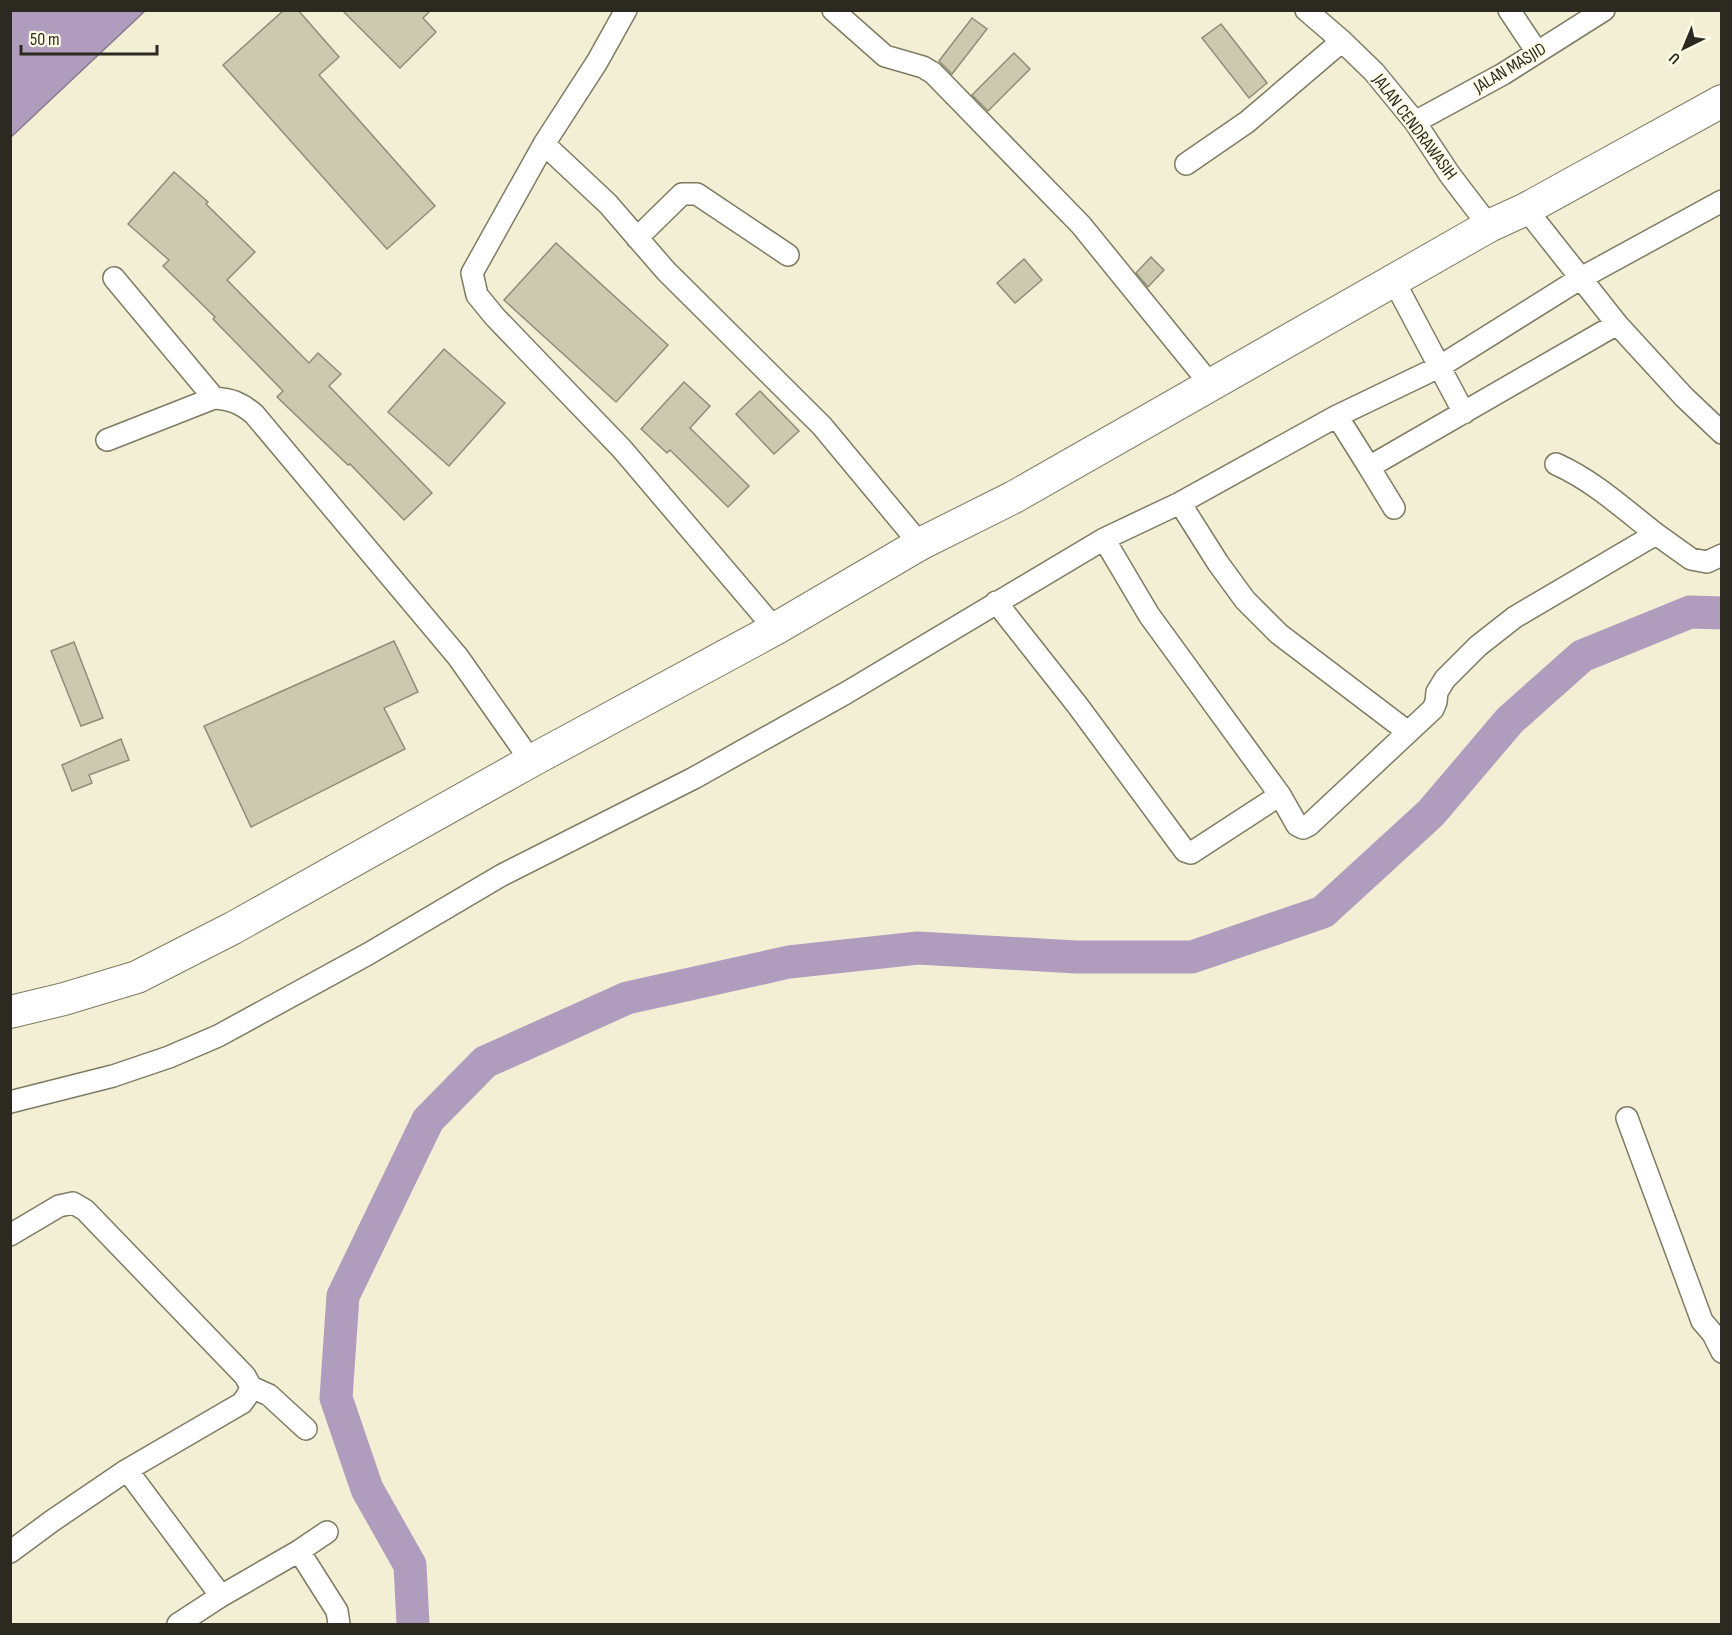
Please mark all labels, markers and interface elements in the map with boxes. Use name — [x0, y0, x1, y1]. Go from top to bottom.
scale bar — [21, 18, 158, 56]
north arrow — [1654, 18, 1714, 78]
text: 50 m — [30, 29, 60, 50]
street label: JALAN MASJID — [1469, 38, 1550, 98]
text: U — [1665, 48, 1684, 68]
street label: JALAN CENDRAWASIH — [1368, 69, 1462, 184]

